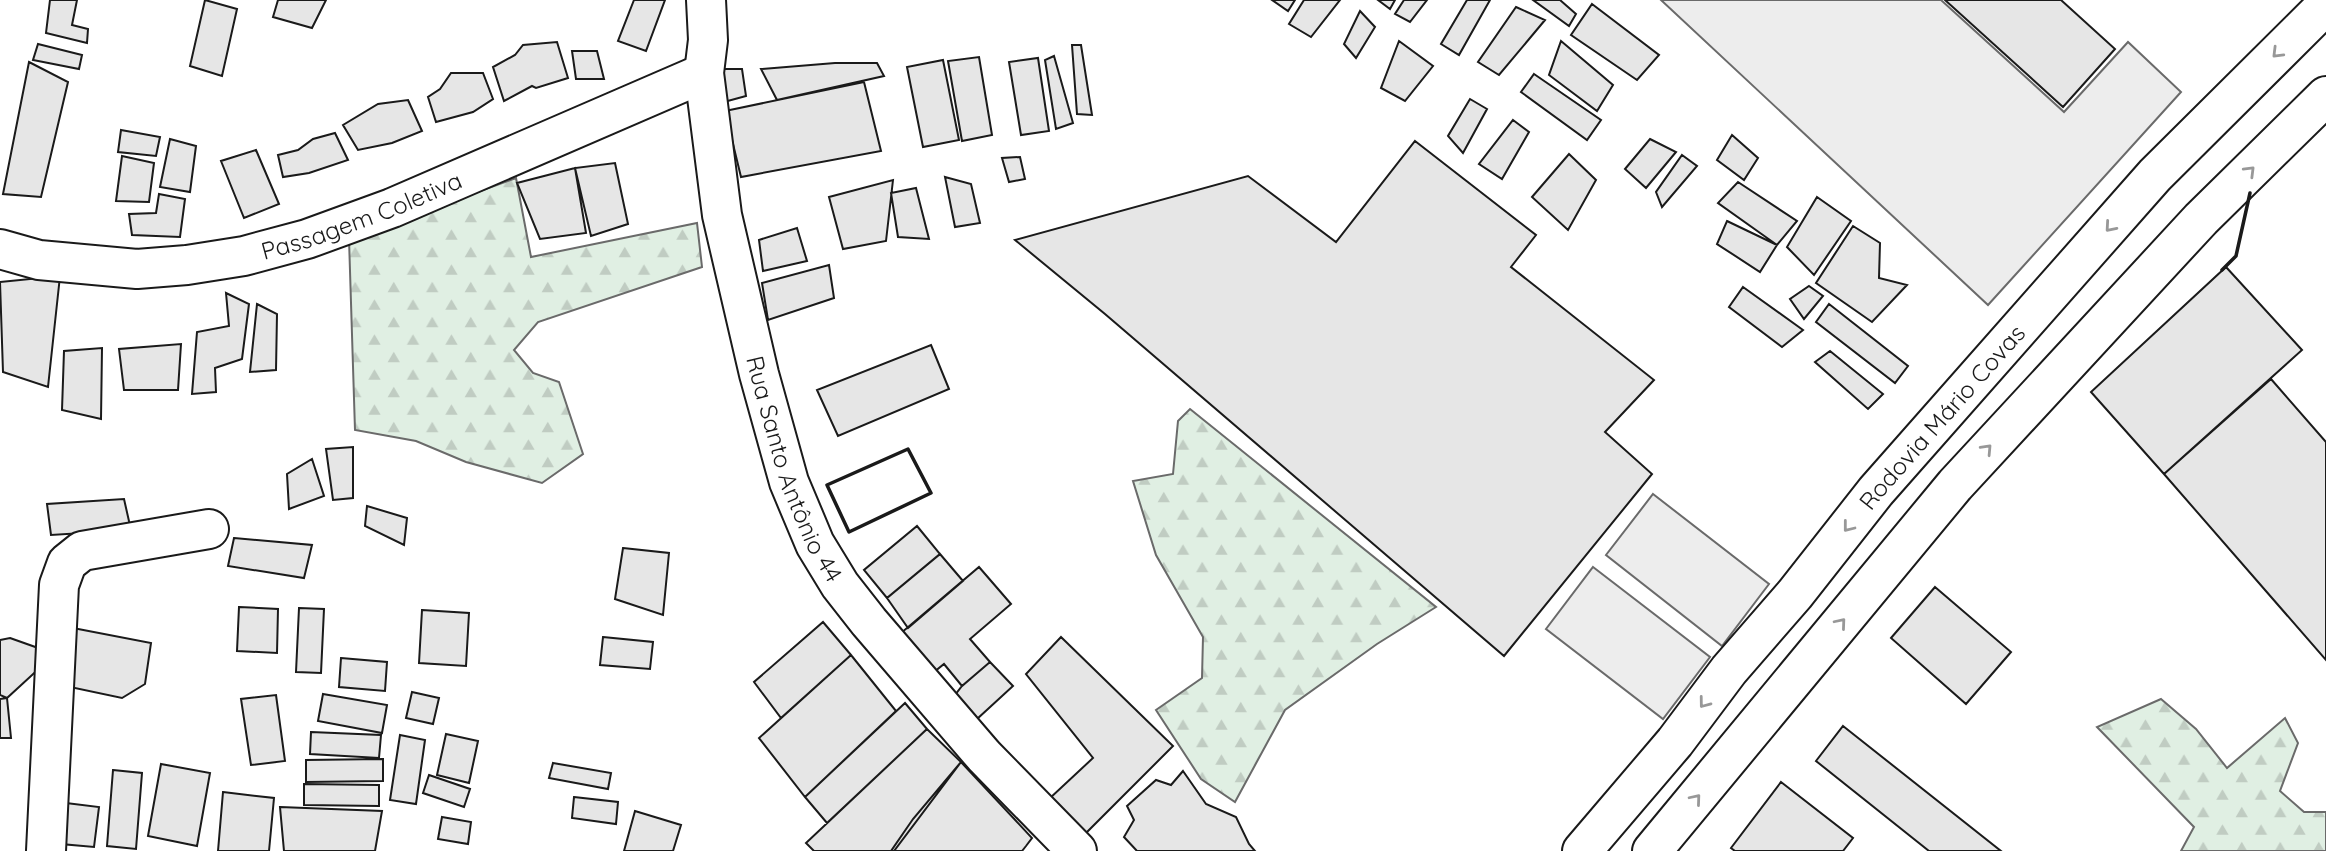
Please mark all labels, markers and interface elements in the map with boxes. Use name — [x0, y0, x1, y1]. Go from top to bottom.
one-way arrow — [2273, 45, 2286, 58]
street label: Passagem Coletiva — [258, 165, 466, 266]
one-way arrow — [2241, 166, 2254, 179]
one-way arrow — [2106, 218, 2118, 231]
street label: Rodovia Mário Covas — [1852, 318, 2031, 515]
street label: Rua Santo Antônio 44 — [740, 353, 849, 587]
one-way arrow — [1979, 444, 1992, 457]
one-way arrow — [1843, 520, 1856, 532]
one-way arrow — [1832, 619, 1845, 631]
one-way arrow — [1699, 695, 1712, 708]
one-way arrow — [1688, 794, 1700, 807]

